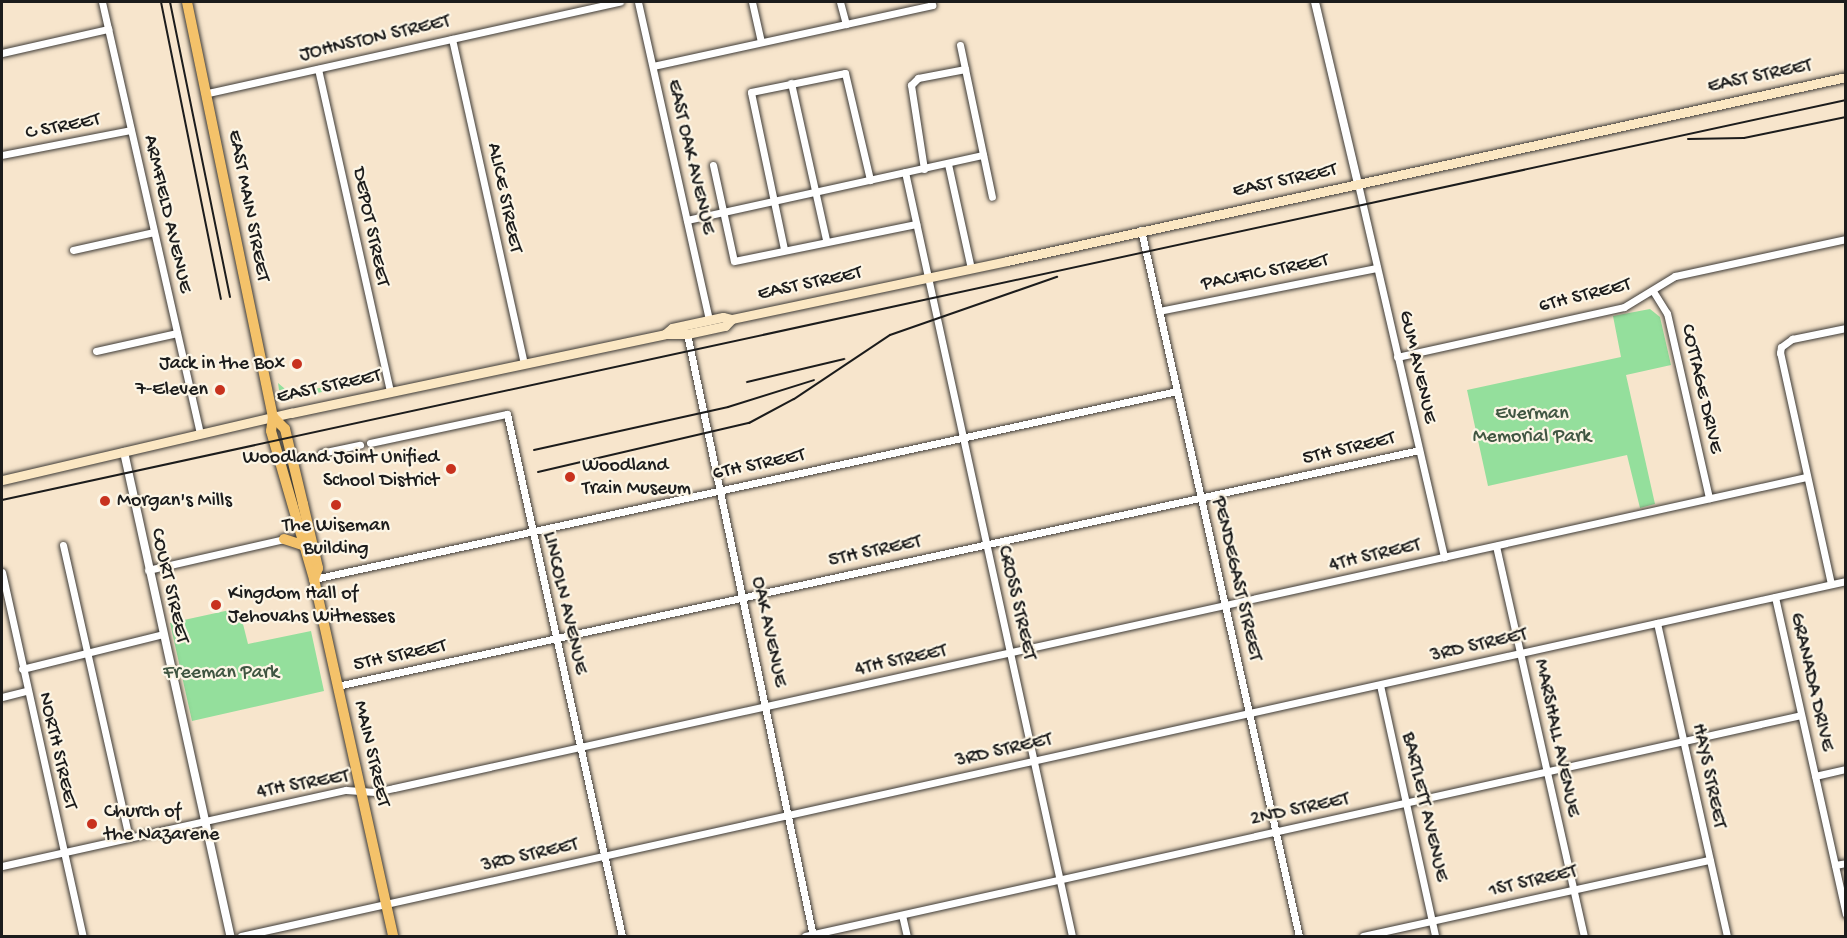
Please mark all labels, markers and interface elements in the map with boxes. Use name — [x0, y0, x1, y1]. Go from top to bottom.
street label: JOHNSTON STREET — [297, 10, 453, 68]
street label: EAST STREET — [1706, 54, 1814, 100]
street label: EAST OAK AVENUE — [661, 77, 719, 237]
street label: C STREET — [24, 108, 102, 146]
street label: EAST MAIN STREET — [221, 128, 275, 284]
street label: ARMFIELD AVENUE — [137, 133, 197, 295]
street label: ALICE STREET — [481, 141, 527, 255]
street label: EAST STREET — [1231, 158, 1339, 204]
street label: DEPOT STREET — [346, 165, 394, 289]
street label: PACIFIC STREET — [1199, 249, 1331, 297]
street label: EAST STREET — [756, 261, 864, 307]
street label: 6TH STREET — [1536, 273, 1634, 319]
street label: GUM AVENUE — [1392, 308, 1442, 426]
street label: COTTAGE DRIVE — [1674, 322, 1728, 456]
place label: Jack in the Box — [159, 352, 285, 376]
marker: Jack in the Box — [290, 357, 304, 371]
street label: EAST STREET — [275, 364, 383, 410]
place label: 7-Eleven — [135, 378, 208, 402]
marker: 7-Eleven — [213, 383, 227, 397]
park label: Everman Memorial Park — [1473, 402, 1591, 449]
street label: 5TH STREET — [1300, 427, 1398, 471]
street label: 6TH STREET — [711, 443, 807, 487]
place label: Woodland Joint Unified School District — [242, 446, 439, 493]
place label: Woodland Train Museum — [582, 454, 691, 501]
marker: Woodland Joint Unified School District — [444, 462, 458, 476]
marker: Woodland Train Museum — [563, 470, 577, 484]
place label: Morgan's Mills — [117, 489, 232, 513]
marker: Morgan's Mills — [98, 494, 112, 508]
street label: PENDEGAST STREET — [1205, 494, 1267, 664]
marker: The Wiseman Building — [329, 498, 343, 512]
place label: The Wiseman Building — [282, 514, 390, 561]
street label: COURT STREET — [144, 526, 194, 646]
street label: LINCOLN AVENUE — [536, 529, 592, 677]
street label: 5TH STREET — [826, 530, 924, 574]
street label: 4TH STREET — [1327, 534, 1423, 578]
street label: CROSS STREET — [991, 543, 1041, 663]
street label: OAK AVENUE — [745, 575, 791, 689]
place label: Kingdom Hall of Jehovahs Witnesses — [228, 582, 395, 629]
marker: Kingdom Hall of Jehovahs Witnesses — [209, 598, 223, 612]
street label: GRANADA DRIVE — [1783, 610, 1839, 754]
street label: 3RD STREET — [1428, 623, 1530, 669]
street label: 5TH STREET — [351, 634, 449, 678]
street label: 4TH STREET — [853, 640, 949, 682]
street label: MARSHALL AVENUE — [1528, 657, 1584, 819]
park label: Freeman Park — [163, 661, 279, 685]
street label: NORTH STREET — [32, 690, 82, 812]
street label: MAIN STREET — [347, 699, 395, 809]
street label: HAYS STREET — [1685, 721, 1731, 831]
street label: 3RD STREET — [953, 728, 1055, 774]
street label: BARTLETT AVENUE — [1395, 730, 1453, 884]
street label: 4TH STREET — [255, 765, 351, 805]
street label: 2ND STREET — [1248, 788, 1352, 832]
place label: Church of the Nazarene — [104, 801, 219, 848]
marker: Church of the Nazarene — [85, 817, 99, 831]
street label: 3RD STREET — [479, 833, 581, 879]
street label: 1ST STREET — [1487, 860, 1579, 904]

